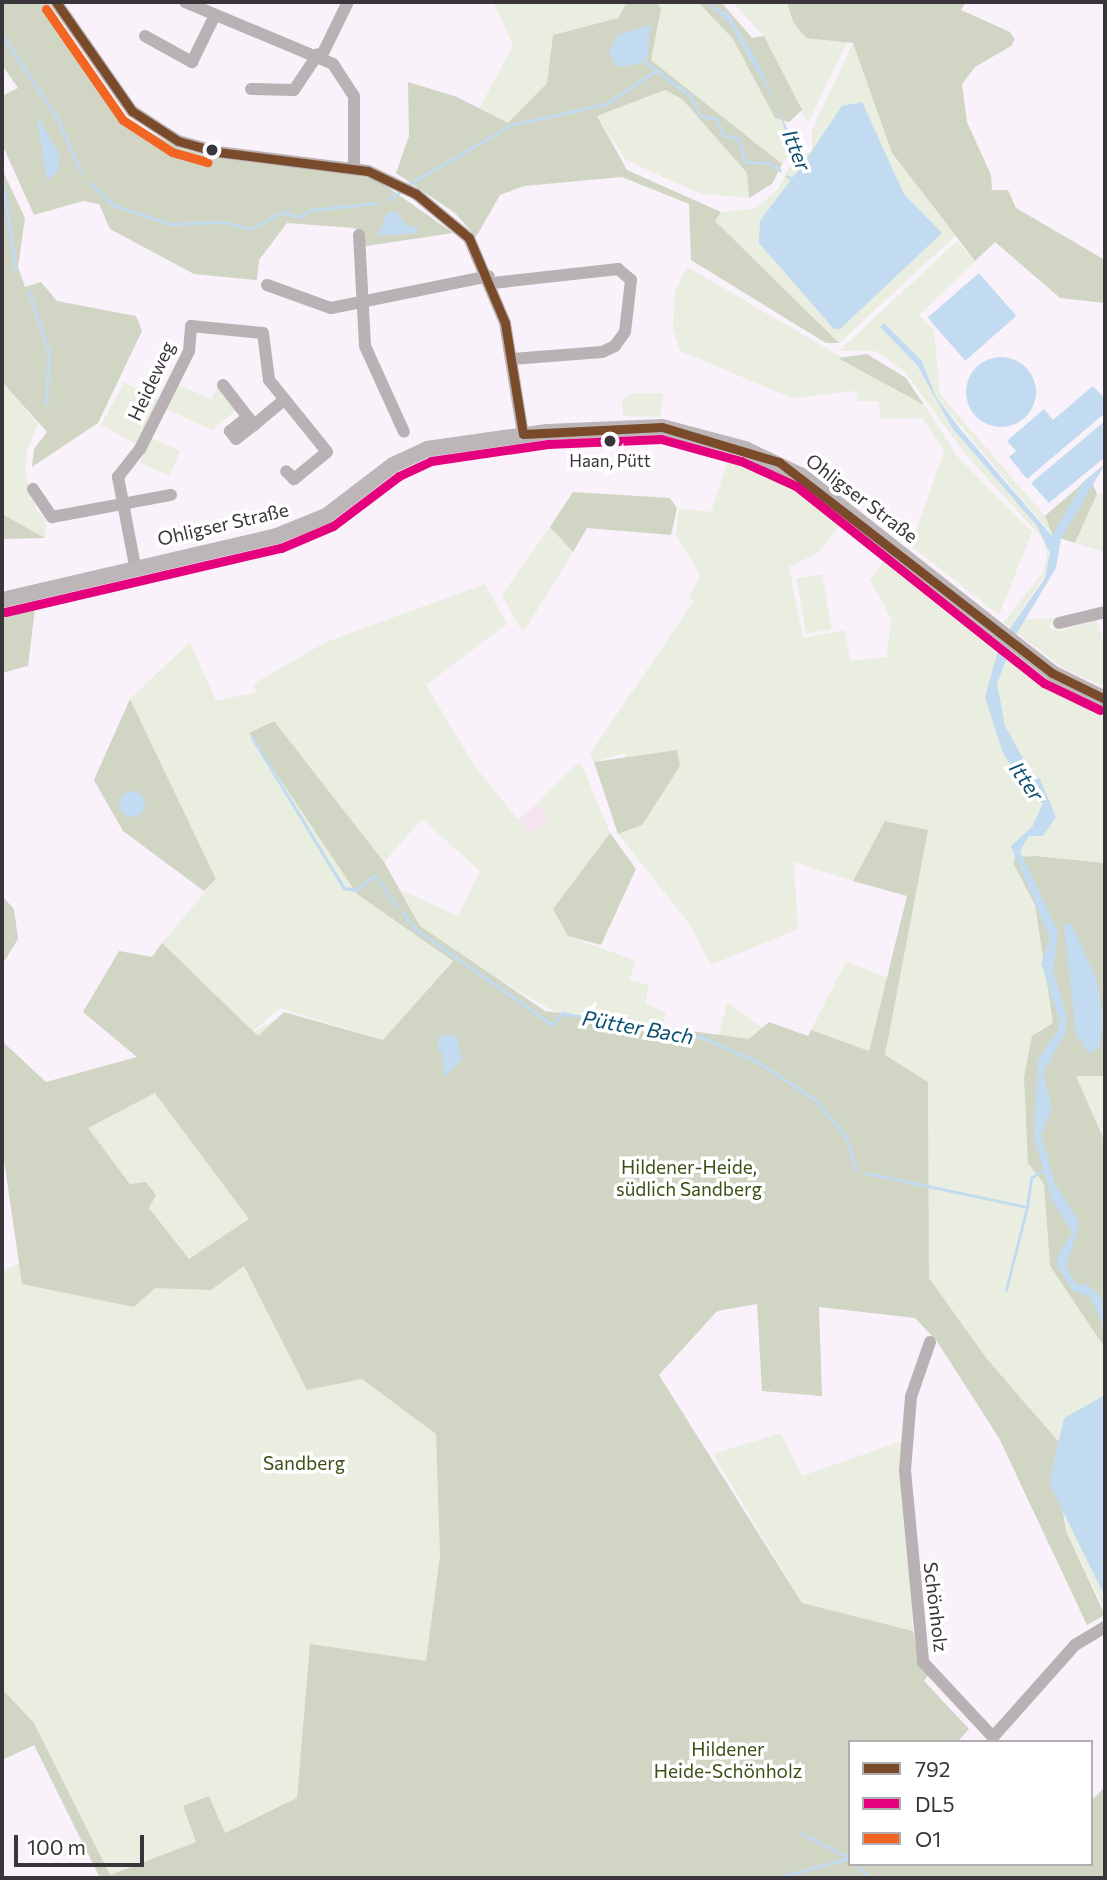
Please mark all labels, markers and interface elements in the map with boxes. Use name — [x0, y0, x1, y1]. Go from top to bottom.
water label: Itter — [777, 126, 817, 174]
unlabelled marker — [205, 143, 219, 157]
street label: Heideweg — [123, 338, 179, 424]
marker: Haan, Pütt — [603, 434, 617, 448]
street label: Ohligser Straße — [802, 449, 922, 547]
place label: Haan, Pütt — [569, 451, 651, 471]
street label: Ohligser Straße — [155, 498, 291, 550]
water label: Itter — [1005, 756, 1049, 806]
water label: Pütter Bach — [580, 1005, 696, 1049]
park label: Hildener-Heide, südlich Sandberg — [616, 1156, 762, 1200]
park label: Sandberg — [263, 1452, 345, 1474]
street label: Schönholz — [919, 1561, 953, 1653]
park label: Hildener Heide-Schönholz — [654, 1738, 802, 1782]
legend — [848, 1740, 1093, 1866]
text: 792 — [915, 1756, 950, 1781]
text: DL5 — [915, 1791, 955, 1816]
scale bar — [18, 1820, 147, 1864]
text: O1 — [915, 1826, 941, 1851]
text: 100 m — [27, 1834, 86, 1859]

